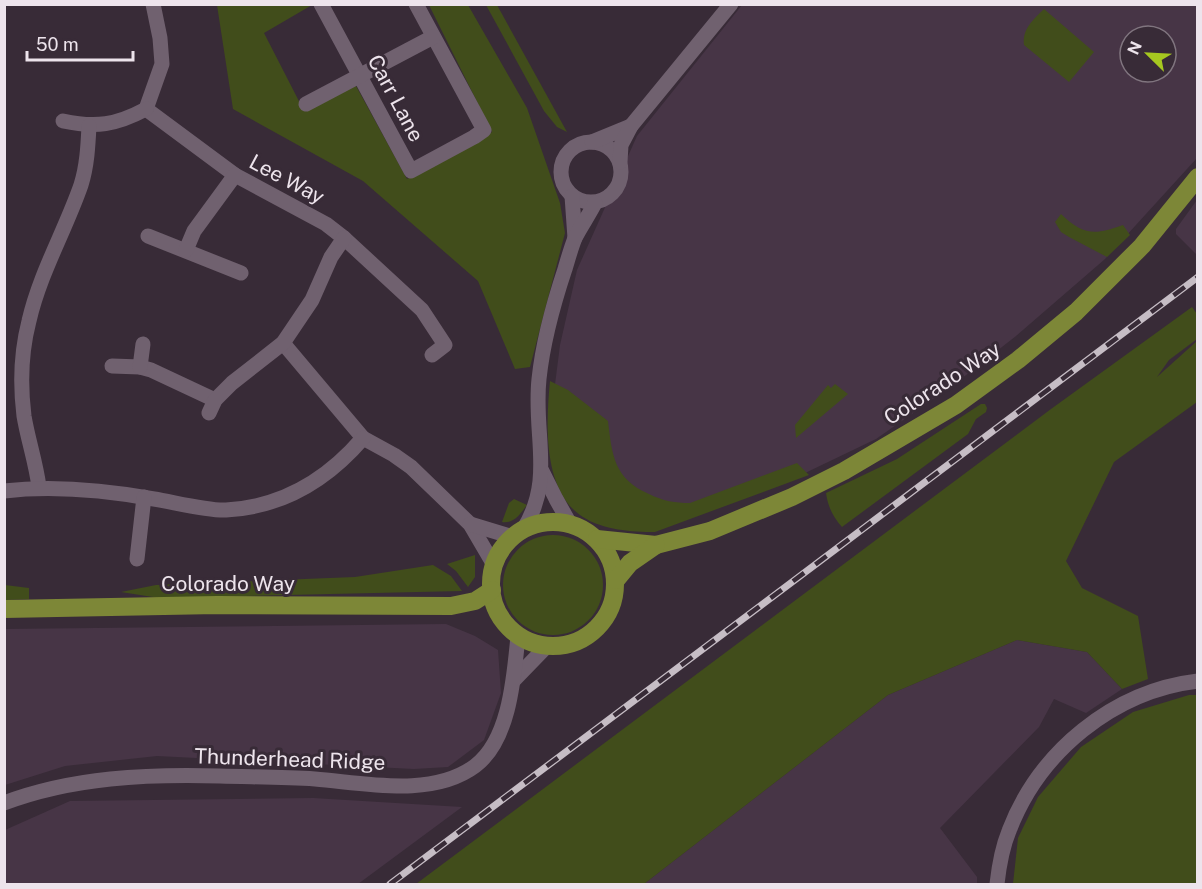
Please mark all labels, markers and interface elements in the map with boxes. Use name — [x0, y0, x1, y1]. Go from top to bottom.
scale bar — [27, 24, 134, 62]
north arrow — [1118, 24, 1178, 84]
text: 50 m — [36, 34, 79, 55]
text: N — [1124, 39, 1146, 58]
street label: Carr Lane — [363, 50, 429, 146]
street label: Lee Way — [245, 149, 329, 209]
street label: Colorado Way — [879, 336, 1005, 430]
street label: Colorado Way — [161, 571, 295, 596]
street label: Thunderhead Ridge — [194, 743, 386, 775]

